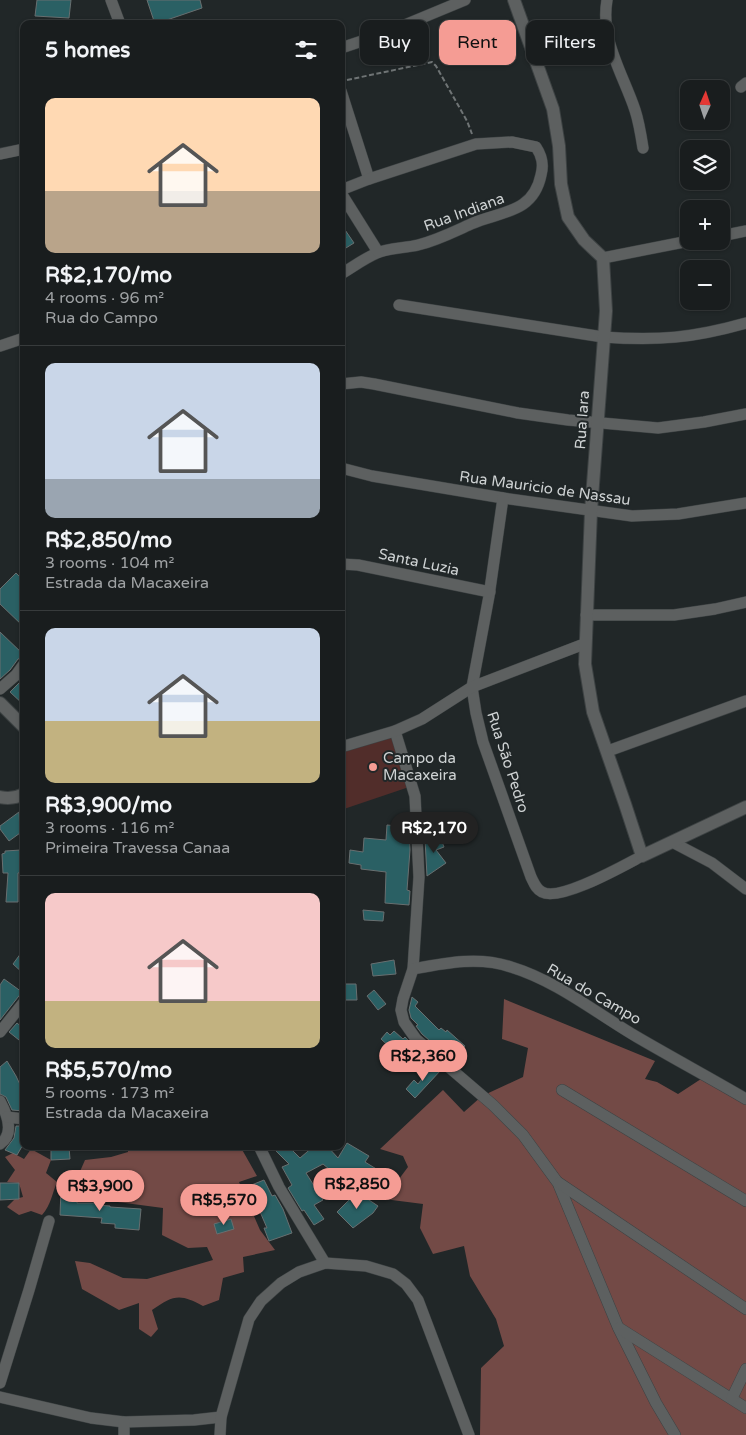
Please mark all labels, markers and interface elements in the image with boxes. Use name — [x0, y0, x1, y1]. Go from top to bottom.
chip: Buy — [360, 20, 429, 65]
chip: Rent — [439, 20, 516, 65]
chip: Filters — [526, 20, 614, 65]
icon: filters — [292, 36, 320, 64]
text: 5 homes — [45, 38, 130, 63]
north arrow — [680, 80, 730, 130]
map controls — [680, 80, 730, 310]
icon: home — [138, 130, 228, 220]
button: layers — [680, 140, 730, 190]
street label: Rua Indiana — [421, 189, 507, 235]
button: + — [680, 200, 730, 250]
button: − — [680, 260, 730, 310]
text: R$2,170/mo — [45, 263, 172, 288]
text: 4 rooms · 96 m² — [45, 288, 164, 308]
text: Rua do Campo — [45, 308, 158, 328]
street label: Rua Iara — [571, 390, 593, 450]
icon: home — [138, 396, 228, 486]
street label: Rua Mauricio de Nassau — [458, 467, 632, 509]
text: R$2,850/mo — [45, 528, 172, 553]
street label: Santa Luzia — [377, 545, 461, 579]
text: 3 rooms · 104 m² — [45, 553, 174, 573]
text: Estrada da Macaxeira — [45, 573, 209, 593]
icon: home — [138, 661, 228, 751]
street label: Rua São Pedro — [483, 709, 533, 815]
place label: Campo da Macaxeira — [383, 749, 457, 784]
marker: Campo da Macaxeira — [367, 761, 379, 773]
text: R$3,900/mo — [45, 793, 172, 818]
pin: R$2,170 — [388, 812, 480, 854]
text: 3 rooms · 116 m² — [45, 818, 174, 838]
text: R$2,170 — [401, 818, 467, 838]
text: Primeira Travessa Canaa — [45, 838, 230, 858]
icon: home — [138, 926, 228, 1016]
street label: Rua do Campo — [544, 960, 644, 1028]
pin: R$2,360 — [377, 1040, 469, 1082]
text: R$2,360 — [390, 1046, 456, 1066]
text: R$5,570/mo — [45, 1058, 172, 1083]
text: 5 rooms · 173 m² — [45, 1083, 174, 1103]
text: Estrada da Macaxeira — [45, 1103, 209, 1123]
pin: R$2,850 — [311, 1168, 403, 1210]
pin: R$3,900 — [54, 1170, 146, 1212]
text: R$2,850 — [324, 1174, 390, 1194]
text: R$3,900 — [67, 1176, 133, 1196]
pin: R$5,570 — [178, 1184, 270, 1226]
text: R$5,570 — [191, 1190, 257, 1210]

